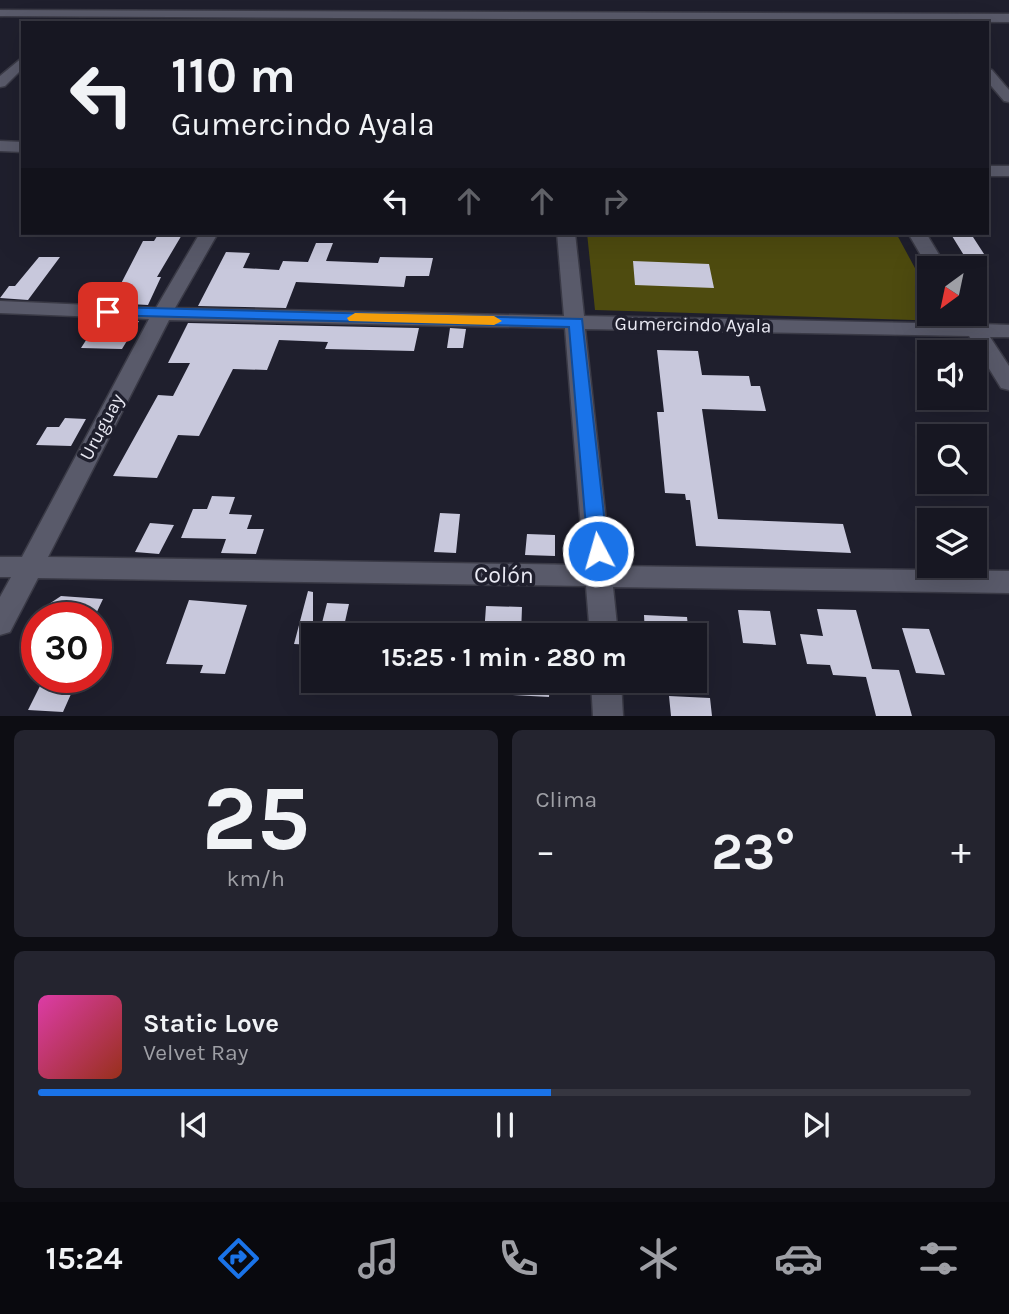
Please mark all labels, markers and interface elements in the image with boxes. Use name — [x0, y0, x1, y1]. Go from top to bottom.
text: 110 m — [171, 47, 296, 104]
icon: left — [56, 49, 147, 140]
text: Gumercindo Ayala — [171, 106, 435, 143]
icon: left — [377, 182, 415, 220]
icon: ahead — [450, 182, 488, 220]
icon: ahead — [523, 182, 561, 220]
icon: right — [596, 182, 634, 220]
north arrow — [917, 256, 987, 326]
map controls — [917, 256, 987, 578]
pin — [78, 282, 138, 342]
icon: arrive — [89, 293, 127, 331]
street label: Gumercindo Ayala — [614, 313, 772, 337]
button: sound — [917, 340, 987, 410]
street label: Uruguay — [75, 390, 129, 464]
button: search — [917, 424, 987, 494]
button: layers — [917, 508, 987, 578]
position arrow — [561, 514, 635, 588]
street label: Colón — [474, 561, 534, 589]
speed limit sign: 30 — [21, 602, 112, 693]
text: 15:25 · 1 min · 280 m — [381, 642, 627, 673]
text: 25 — [202, 766, 310, 872]
text: Clima — [536, 786, 597, 813]
text: 23° — [711, 821, 795, 882]
text: − — [536, 829, 555, 874]
text: + — [951, 829, 971, 874]
text: km/h — [227, 865, 285, 892]
text: Static Love — [143, 1008, 279, 1039]
text: Velvet Ray — [143, 1039, 248, 1066]
icon: previous — [175, 1106, 213, 1144]
icon: pause — [486, 1106, 524, 1144]
icon: next — [797, 1106, 835, 1144]
icon: directions — [214, 1234, 263, 1283]
icon: music — [354, 1234, 403, 1283]
icon: phone — [494, 1234, 543, 1283]
icon: climate — [634, 1234, 683, 1283]
icon: car — [774, 1234, 823, 1283]
icon: filters — [914, 1234, 963, 1283]
text: 15:24 — [46, 1240, 123, 1277]

